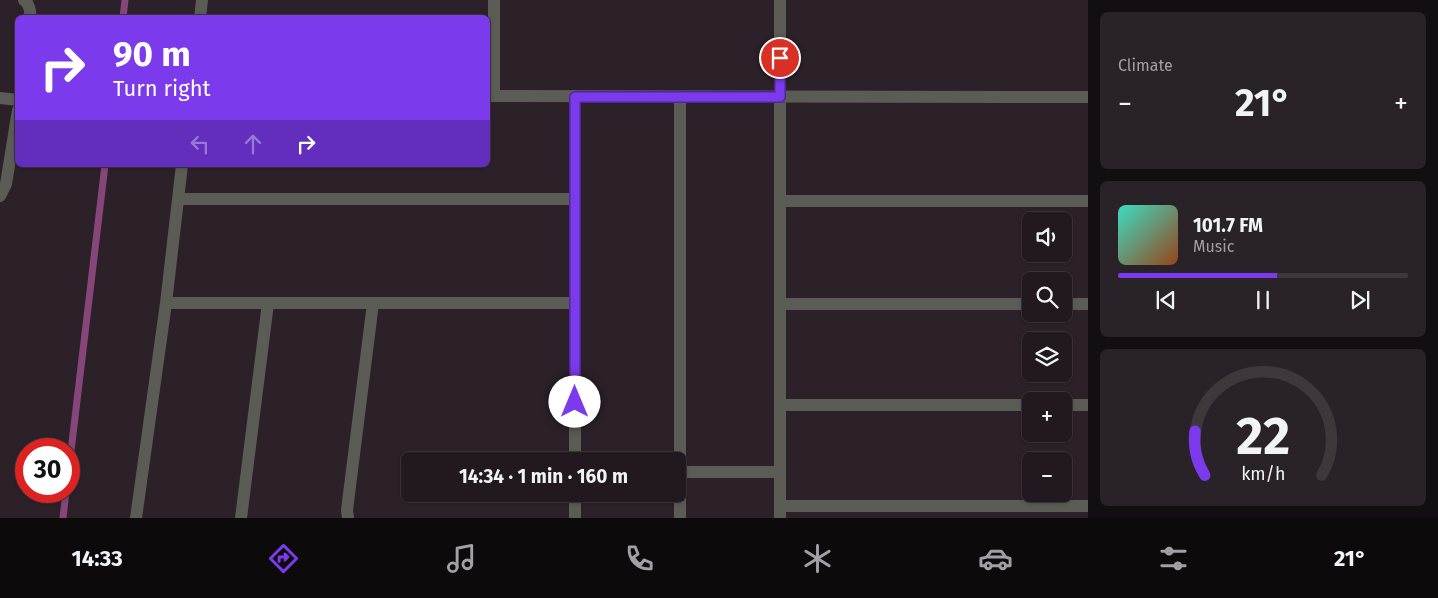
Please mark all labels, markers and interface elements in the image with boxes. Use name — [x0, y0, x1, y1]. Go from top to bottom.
text: 90 m — [113, 33, 191, 75]
icon: right — [30, 35, 95, 100]
pin — [759, 37, 801, 79]
icon: arrive — [766, 44, 794, 72]
text: Climate — [1118, 56, 1173, 75]
text: Turn right — [113, 75, 210, 102]
text: 21° — [1235, 80, 1291, 126]
text: − — [1118, 87, 1132, 120]
text: + — [1394, 87, 1408, 120]
icon: left — [186, 130, 214, 158]
icon: ahead — [239, 130, 267, 158]
icon: right — [292, 130, 320, 158]
map controls — [1022, 212, 1072, 502]
button: sound — [1022, 212, 1072, 262]
text: 101.7 FM — [1193, 214, 1263, 237]
text: Music — [1193, 237, 1234, 256]
button: search — [1022, 272, 1072, 322]
icon: previous — [1152, 286, 1180, 314]
icon: pause — [1249, 286, 1277, 314]
icon: next — [1346, 286, 1374, 314]
button: layers — [1022, 332, 1072, 382]
position arrow — [548, 375, 600, 427]
button: + — [1022, 392, 1072, 442]
text: 22 — [1236, 405, 1290, 468]
speed limit sign: 30 — [15, 438, 80, 503]
button: − — [1022, 452, 1072, 502]
text: km/h — [1241, 463, 1285, 485]
text: 14:34 · 1 min · 160 m — [459, 465, 628, 488]
icon: directions — [266, 541, 301, 576]
icon: music — [444, 541, 479, 576]
icon: phone — [622, 541, 657, 576]
icon: climate — [800, 541, 835, 576]
icon: car — [978, 541, 1013, 576]
icon: filters — [1156, 541, 1191, 576]
text: 14:33 — [72, 545, 123, 572]
text: 21° — [1334, 545, 1366, 572]

